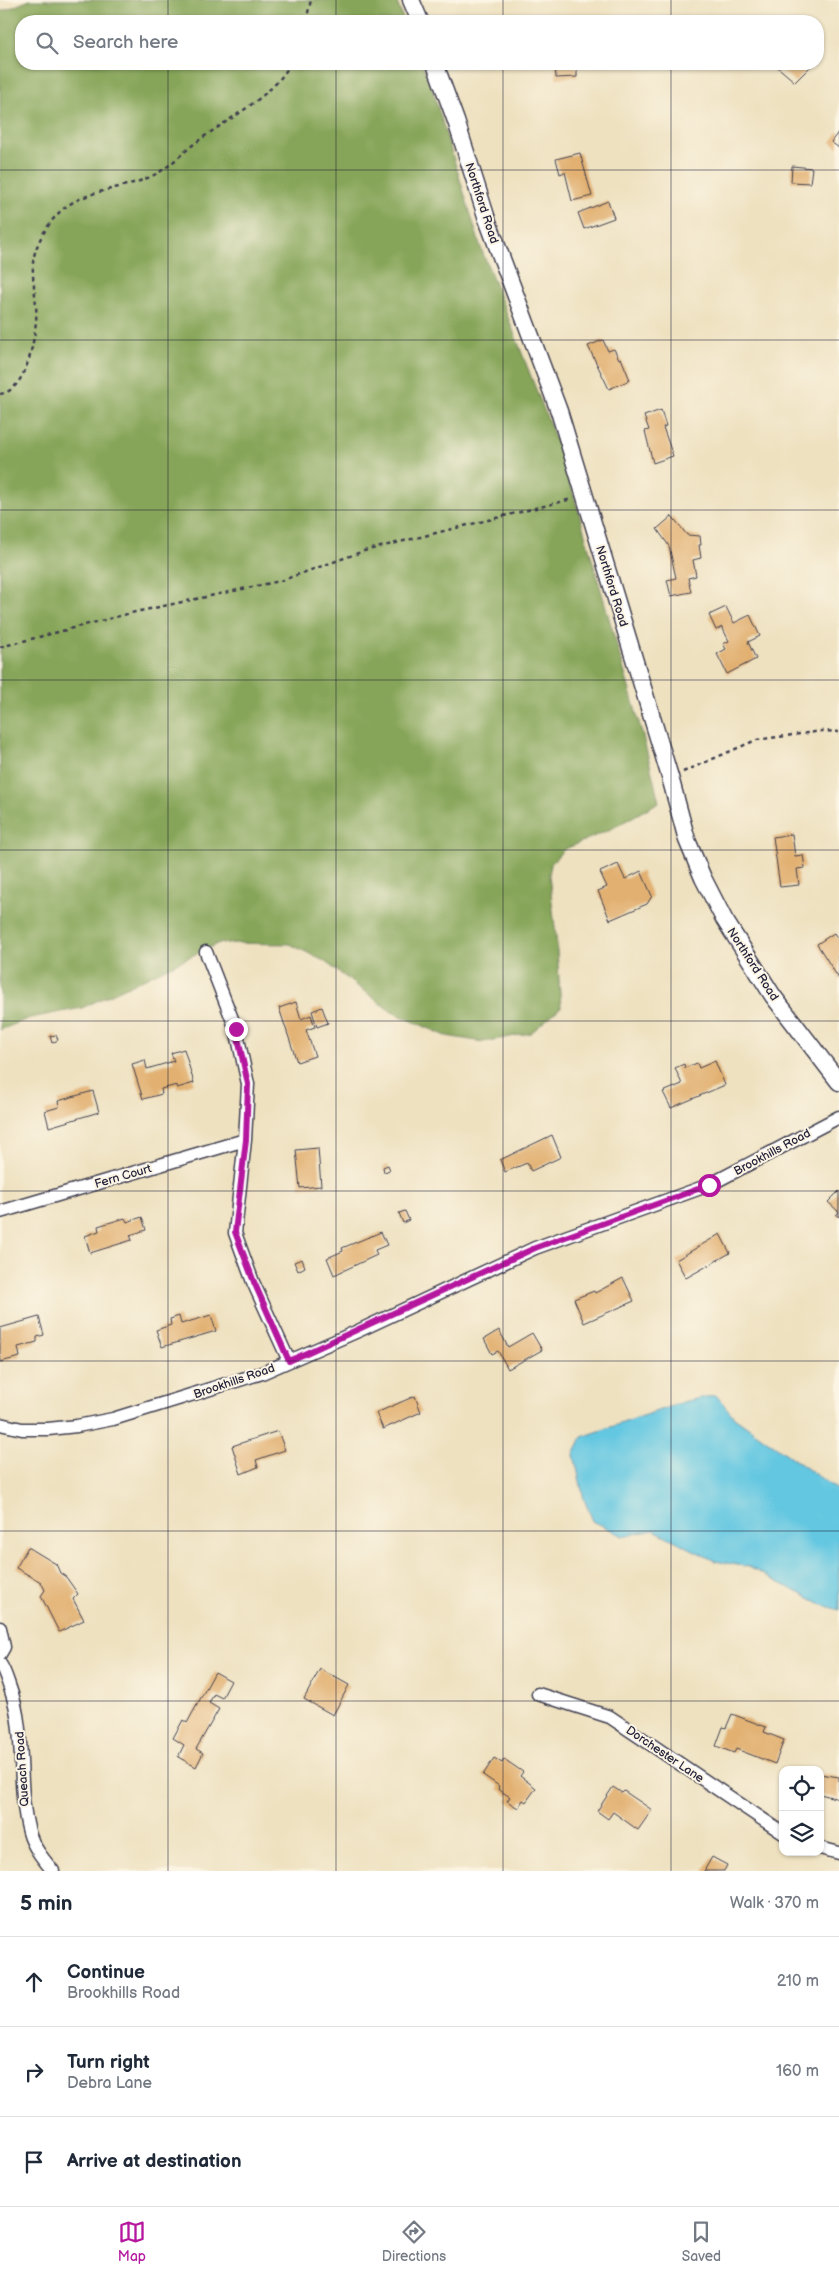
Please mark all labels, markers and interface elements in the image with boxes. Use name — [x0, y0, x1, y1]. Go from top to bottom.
search box — [15, 15, 824, 70]
icon: search — [33, 29, 61, 57]
text: Search here — [73, 31, 178, 54]
street label: Northford Road — [461, 161, 502, 246]
street label: Northford Road — [592, 544, 631, 629]
street label: Northford Road — [723, 925, 782, 1004]
route end — [225, 1018, 248, 1041]
street label: Brookhills Road — [731, 1126, 813, 1179]
street label: Fern Court — [93, 1161, 154, 1192]
route start — [698, 1174, 721, 1197]
street label: Brookhills Road — [192, 1361, 277, 1402]
street label: Dorchester Lane — [623, 1723, 707, 1786]
street label: Queach Road — [12, 1731, 33, 1807]
map controls — [779, 1766, 824, 1856]
button: locate — [779, 1766, 824, 1811]
button: layers — [779, 1811, 824, 1856]
text: 5 min — [20, 1891, 73, 1916]
text: Walk · 370 m — [730, 1894, 819, 1913]
text: Continue — [67, 1961, 145, 1984]
icon: ahead — [20, 1968, 48, 1996]
text: 210 m — [777, 1972, 819, 1991]
text: Brookhills Road — [67, 1984, 180, 2003]
text: Turn right — [67, 2051, 150, 2074]
icon: right — [20, 2058, 48, 2086]
text: 160 m — [776, 2062, 819, 2081]
text: Debra Lane — [67, 2074, 152, 2093]
icon: arrive — [20, 2148, 48, 2176]
text: Arrive at destination — [67, 2150, 242, 2173]
tab: Map — [118, 2218, 146, 2265]
tab: Directions — [382, 2218, 446, 2265]
tab: Saved — [682, 2218, 721, 2265]

